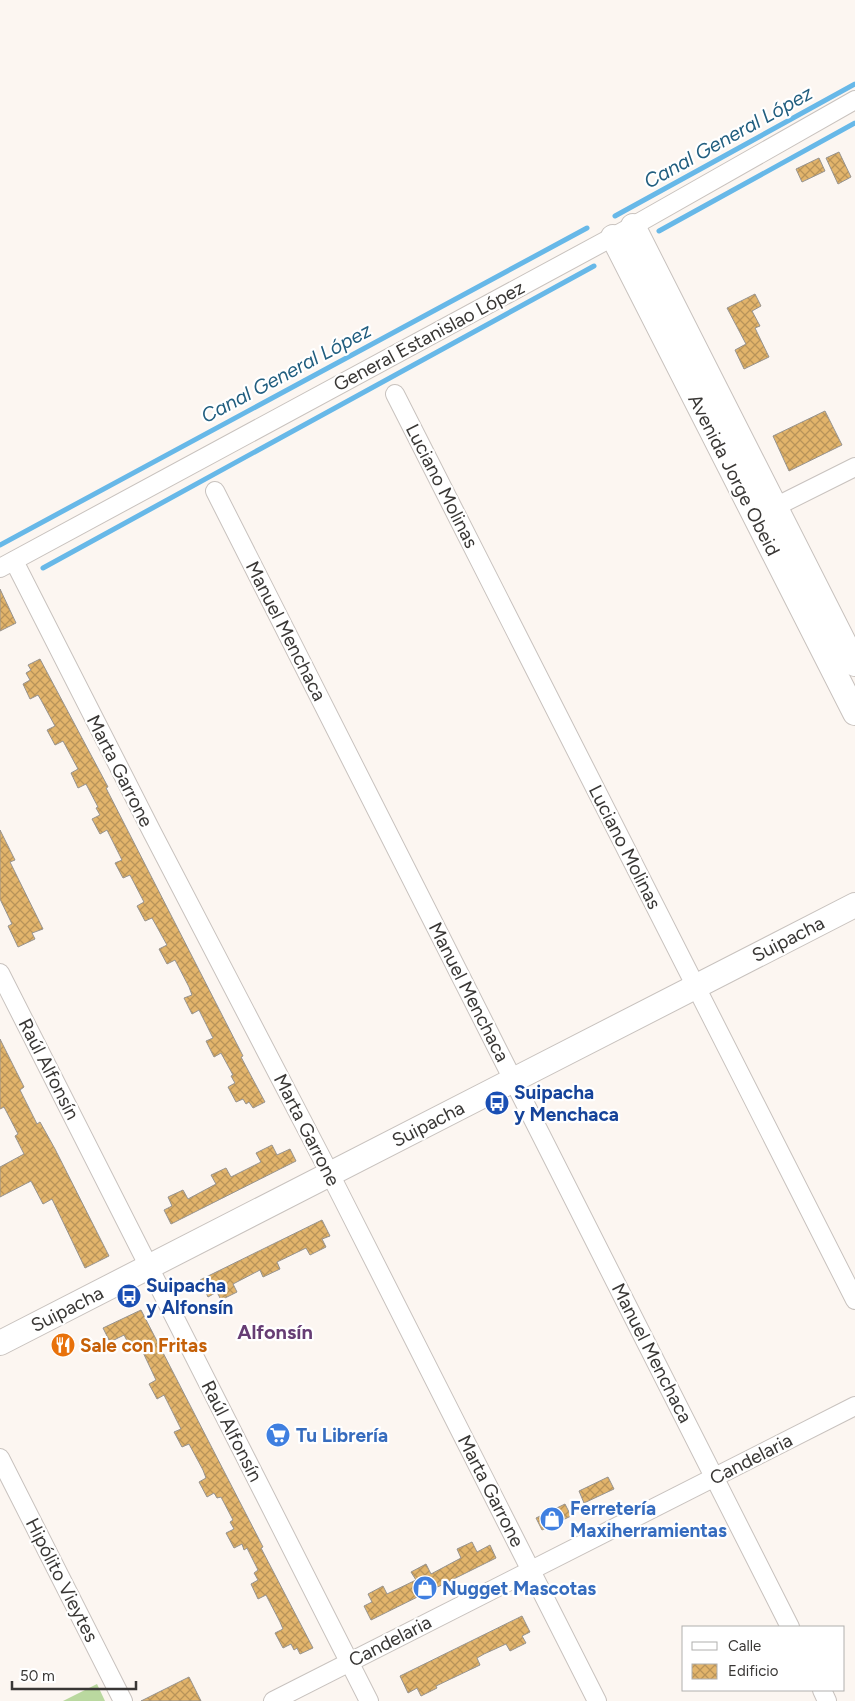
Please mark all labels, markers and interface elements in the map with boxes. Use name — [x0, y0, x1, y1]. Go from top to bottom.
water label: Canal General López — [639, 81, 817, 193]
street label: General Estanislao López — [330, 276, 528, 396]
water label: Canal General López — [197, 318, 375, 428]
street label: Avenida Jorge Obeid — [683, 390, 785, 560]
street label: Luciano Molinas — [401, 420, 483, 552]
street label: Manuel Menchaca — [241, 557, 331, 705]
street label: Marta Garrone — [82, 711, 158, 831]
street label: Luciano Molinas — [584, 781, 666, 913]
street label: Suipacha — [748, 911, 828, 967]
street label: Manuel Menchaca — [424, 918, 514, 1066]
street label: Raúl Alfonsín — [14, 1015, 84, 1123]
street label: Marta Garrone — [269, 1070, 345, 1190]
place label: Suipacha y Menchaca — [514, 1081, 619, 1126]
bus stop icon: Suipacha y Menchaca — [484, 1090, 510, 1116]
street label: Suipacha — [388, 1096, 468, 1152]
place label: Suipacha y Alfonsín — [146, 1274, 233, 1319]
street label: Manuel Menchaca — [607, 1279, 697, 1427]
street label: Suipacha — [27, 1281, 107, 1337]
bus stop icon: Suipacha y Alfonsín — [116, 1283, 142, 1309]
district label: Alfonsín — [237, 1320, 313, 1344]
restaurant icon: Sale con Fritas — [50, 1332, 76, 1358]
place label: Sale con Fritas — [80, 1334, 207, 1357]
street label: Raúl Alfonsín — [197, 1377, 267, 1485]
supermarket icon: Tu Librería — [265, 1422, 291, 1448]
place label: Tu Librería — [296, 1424, 388, 1447]
street label: Candelaria — [706, 1428, 796, 1490]
street label: Marta Garrone — [453, 1431, 529, 1551]
place label: Ferretería Maxiherramientas — [570, 1497, 727, 1542]
shop icon: Ferretería Maxiherramientas — [539, 1506, 565, 1532]
street label: Hipólito Vieytes — [21, 1514, 103, 1646]
shop icon: Nugget Mascotas — [412, 1575, 438, 1601]
place label: Nugget Mascotas — [442, 1577, 596, 1600]
street label: Candelaria — [345, 1610, 435, 1672]
legend — [682, 1626, 845, 1691]
text: Calle — [728, 1637, 761, 1655]
scale bar — [12, 1658, 136, 1690]
text: Edificio — [728, 1662, 779, 1680]
text: 50 m — [20, 1667, 55, 1685]

